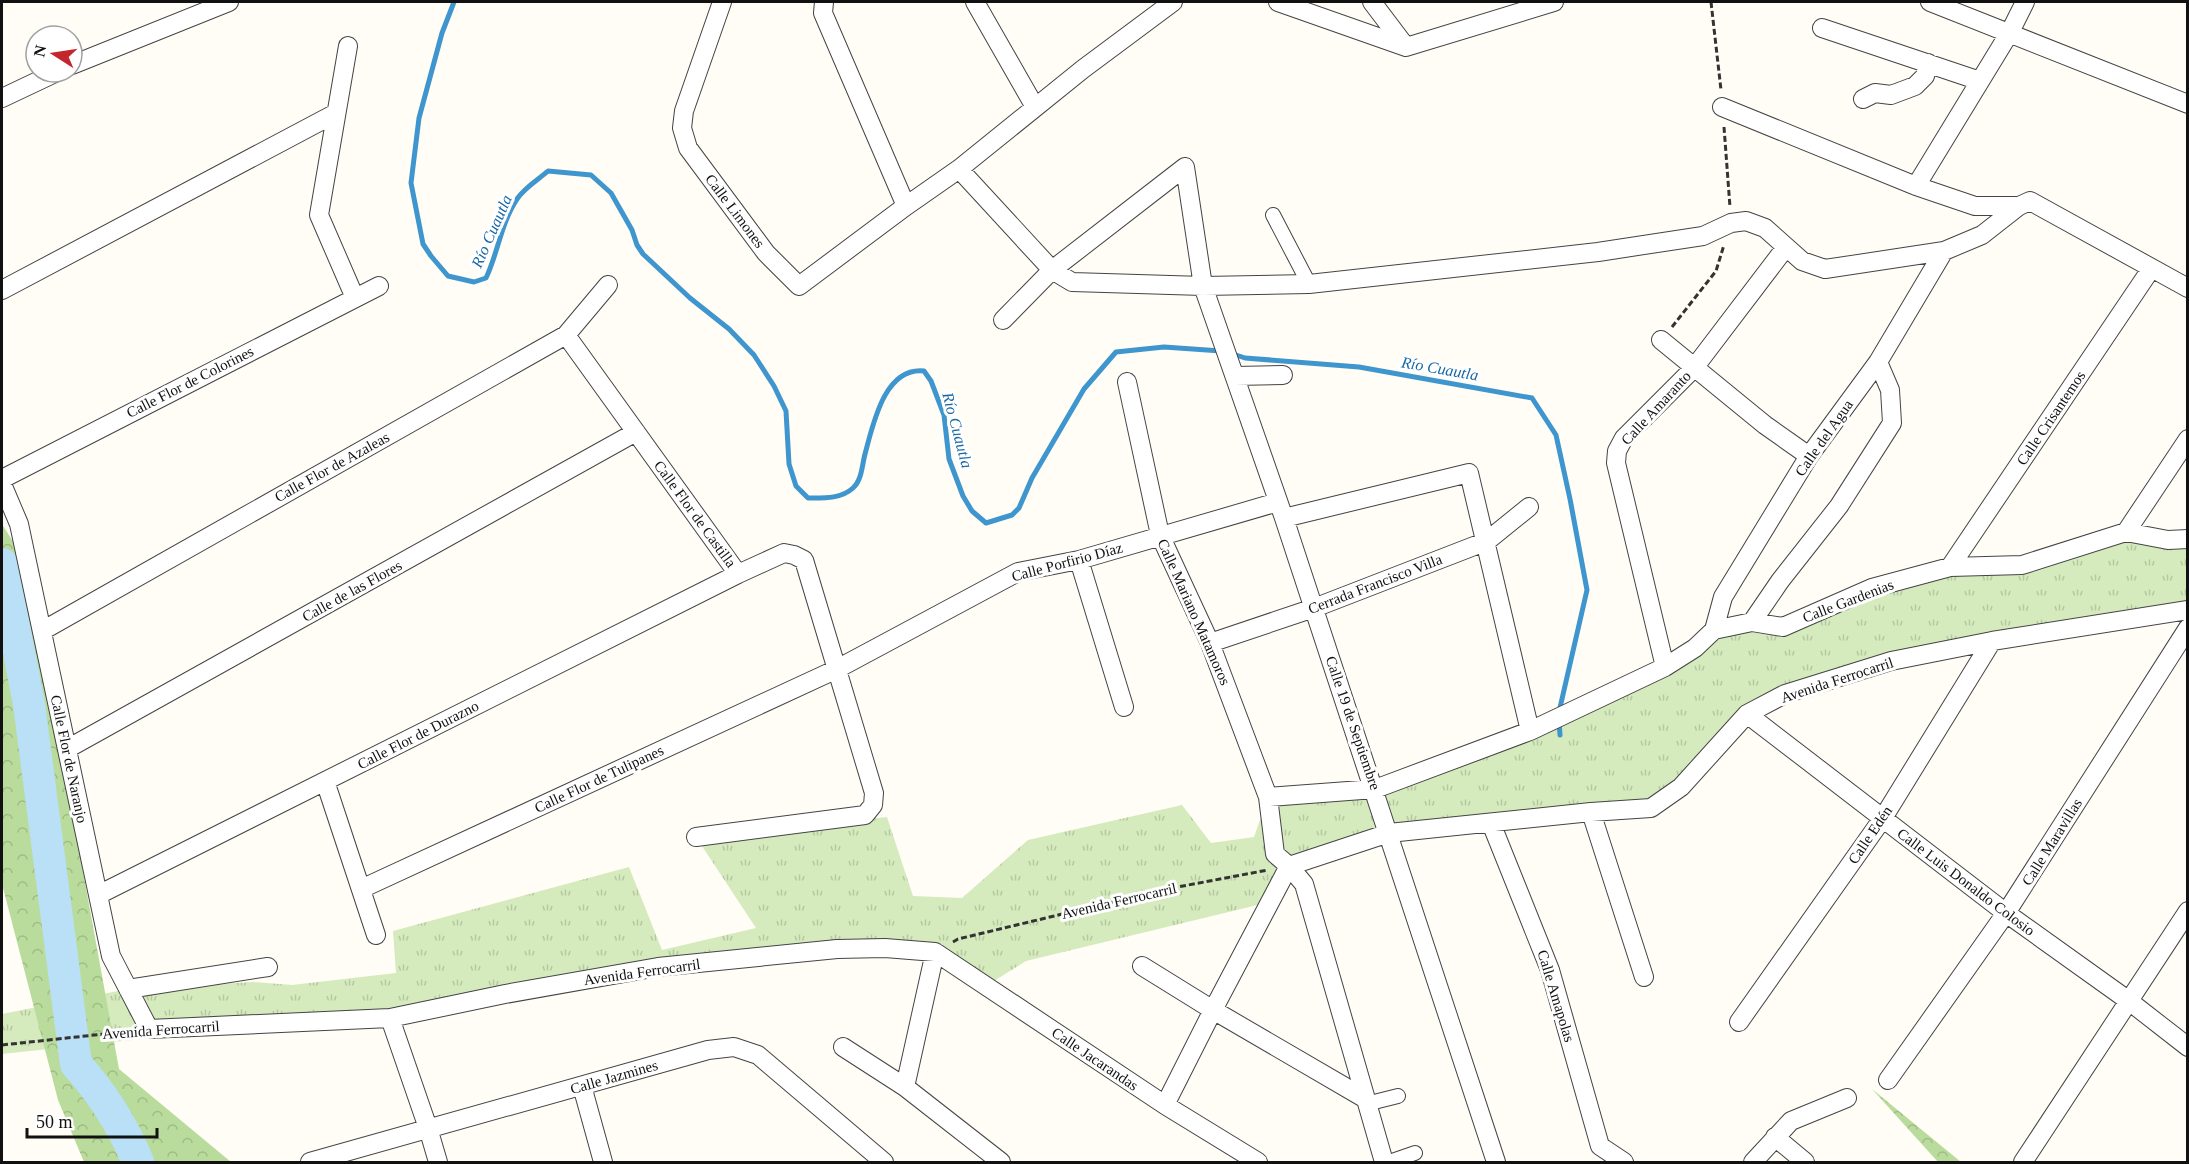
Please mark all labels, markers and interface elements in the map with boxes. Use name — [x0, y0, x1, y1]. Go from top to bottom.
north arrow — [24, 24, 84, 84]
text: N — [30, 43, 49, 58]
street label: Calle Limones — [702, 171, 768, 251]
water label: Río Cuautla — [467, 192, 515, 271]
street label: Calle Flor de Colorines — [124, 343, 256, 421]
water label: Río Cuautla — [1399, 353, 1480, 384]
street label: Calle Amaranto — [1618, 368, 1694, 448]
street label: Calle Crisantemos — [2013, 368, 2089, 468]
water label: Río Cuautla — [939, 389, 976, 470]
street label: Calle del Agua — [1792, 397, 1856, 479]
street label: Calle Flor de Azaleas — [272, 429, 392, 505]
street label: Calle Flor de Castilla — [651, 458, 739, 571]
street label: Calle Mariano Matamoros — [1154, 536, 1234, 688]
street label: Calle Porfirio Díaz — [1010, 539, 1125, 584]
street label: Cerrada Francisco Villa — [1306, 551, 1445, 617]
street label: Calle de las Flores — [299, 557, 405, 625]
street label: Calle Gardenias — [1800, 576, 1896, 626]
street label: Calle 19 de Septiembre — [1323, 654, 1384, 792]
street label: Avenida Ferrocarril — [1779, 654, 1895, 706]
street label: Calle Flor de Naranjo — [48, 694, 90, 824]
street label: Calle Flor de Durazno — [355, 698, 481, 772]
street label: Calle Flor de Tulipanes — [532, 742, 666, 816]
street label: Calle Maravillas — [2019, 795, 2085, 888]
street label: Calle Edén — [1845, 803, 1895, 867]
street label: Calle Luis Donaldo Colosio — [1894, 825, 2038, 939]
street label: Avenida Ferrocarril — [1060, 880, 1178, 922]
street label: Calle Amapolas — [1534, 948, 1578, 1044]
street label: Avenida Ferrocarril — [583, 956, 701, 988]
street label: Avenida Ferrocarril — [102, 1018, 220, 1042]
street label: Calle Jacarandas — [1049, 1024, 1141, 1094]
street label: Calle Jazmines — [568, 1057, 660, 1097]
scale bar — [27, 1101, 158, 1139]
text: 50 m — [36, 1112, 73, 1132]

